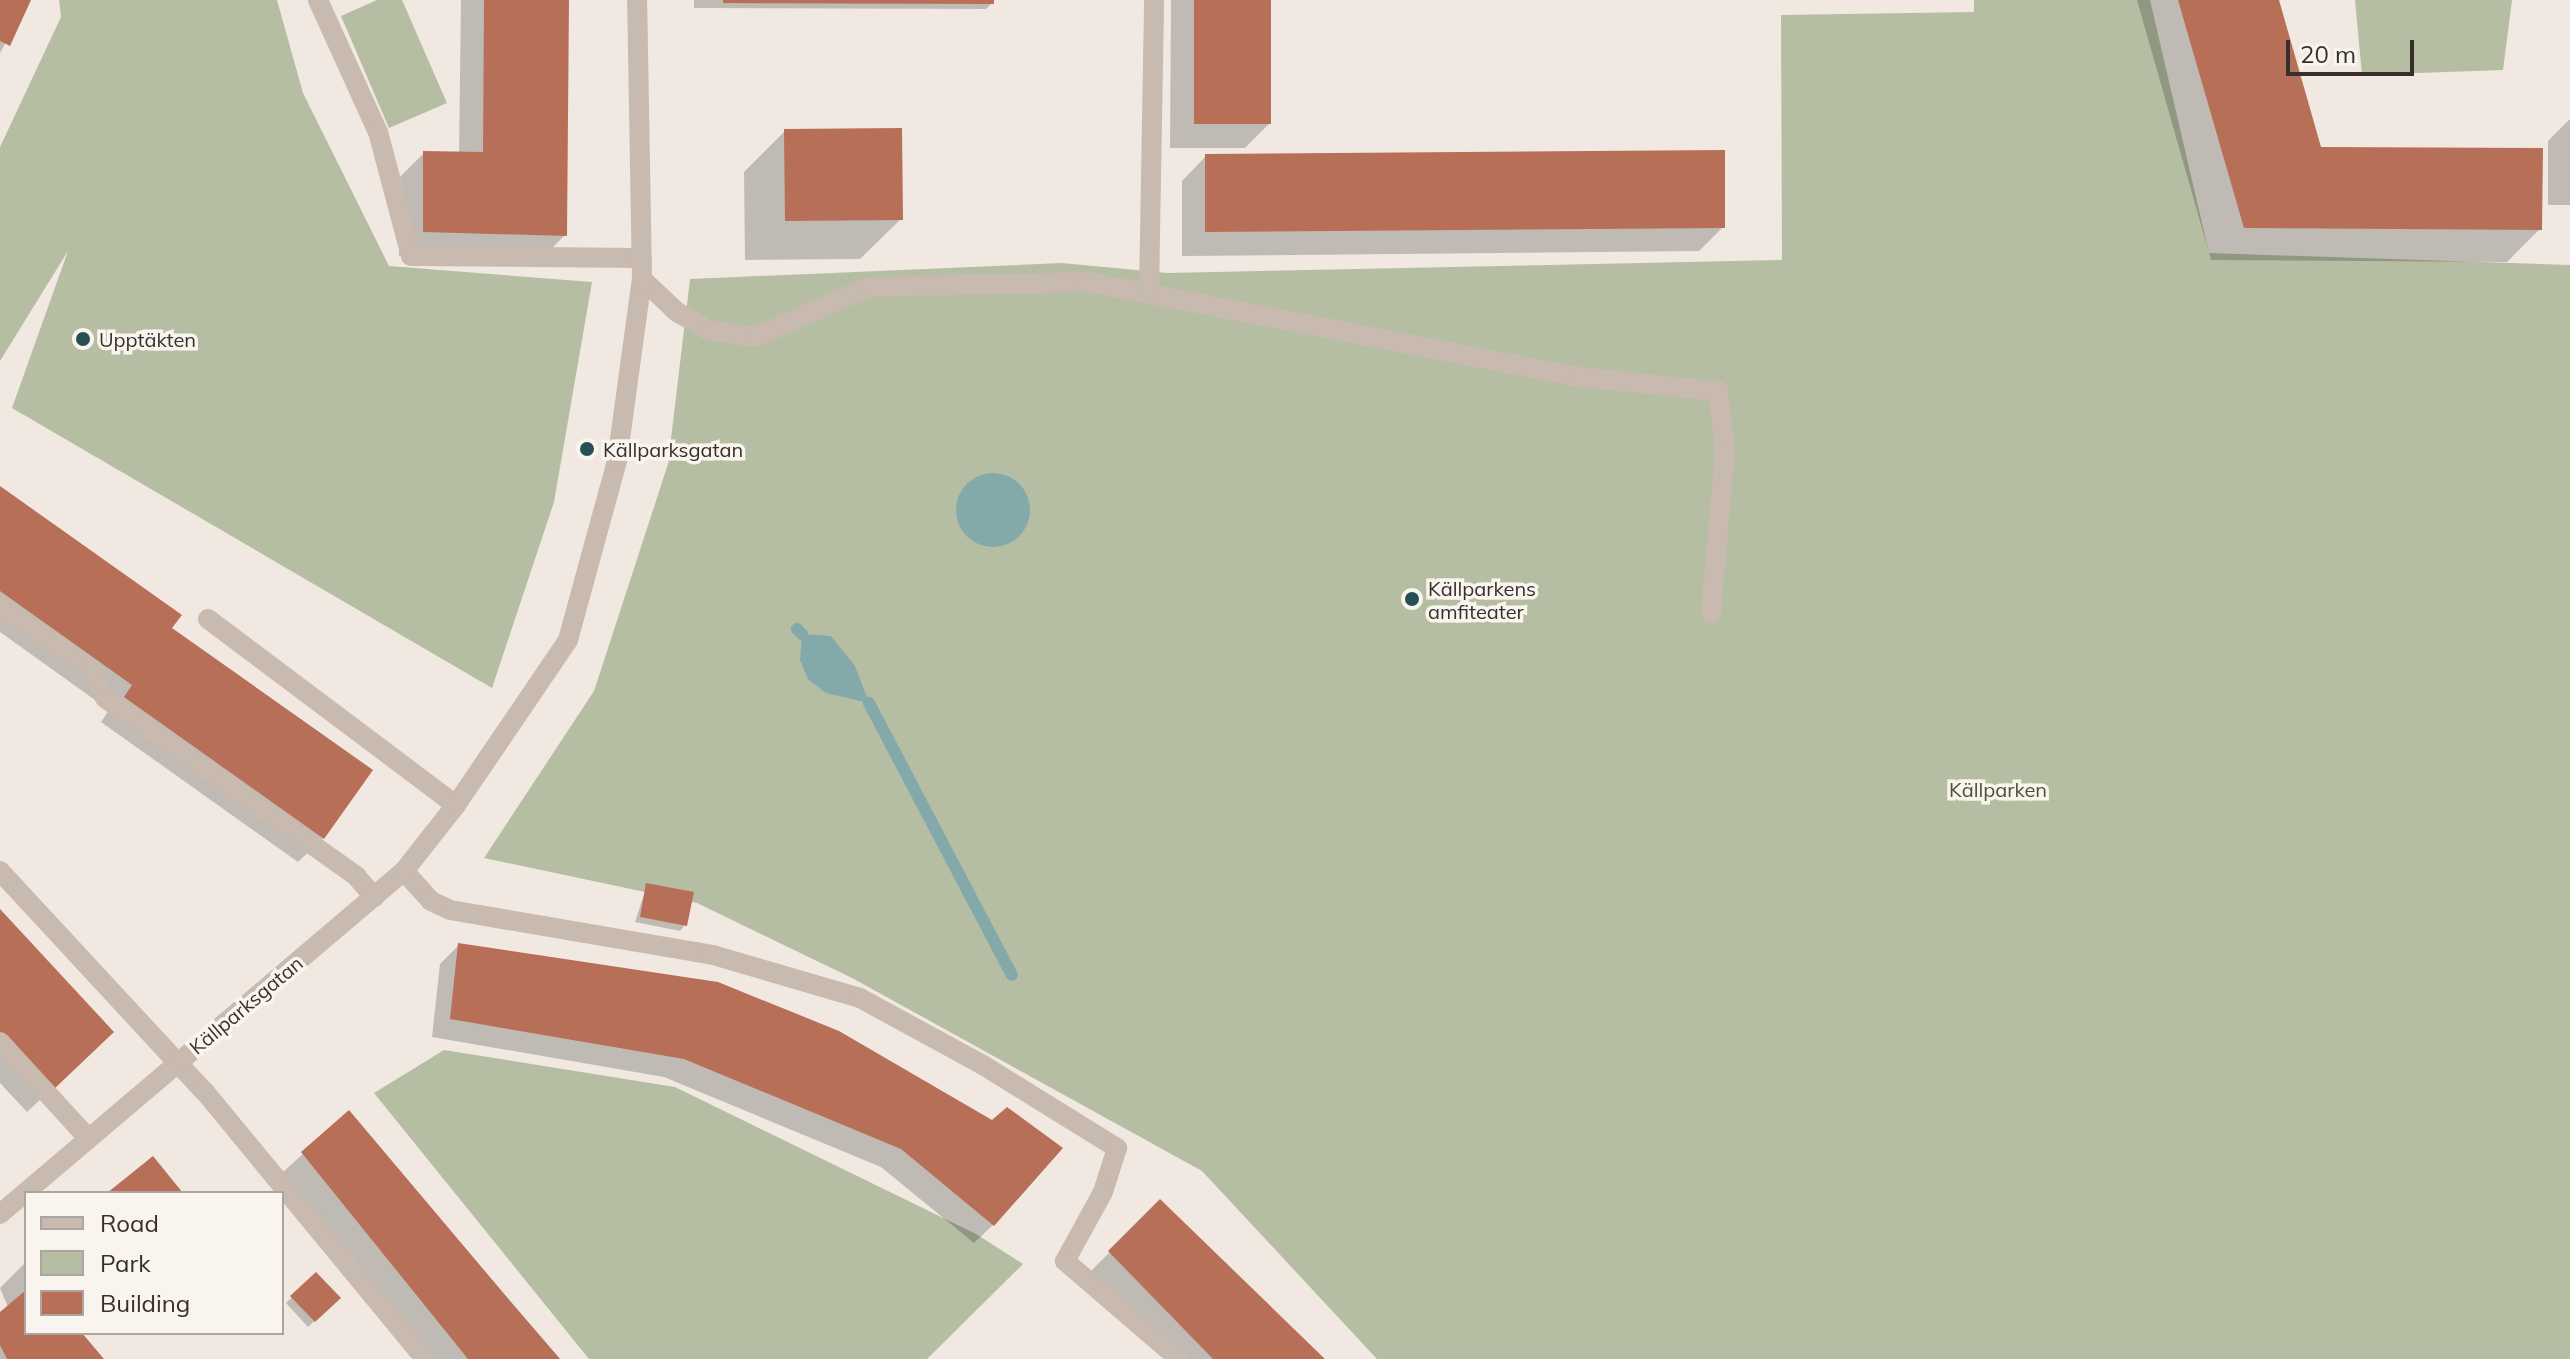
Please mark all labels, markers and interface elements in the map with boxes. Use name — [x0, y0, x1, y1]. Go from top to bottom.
scale bar — [2290, 24, 2418, 74]
text: 20 m — [2300, 39, 2356, 69]
place label: Upptäkten — [99, 327, 196, 351]
marker: Upptäkten — [74, 330, 92, 348]
place label: Källparksgatan — [603, 437, 743, 461]
marker: Källparksgatan — [578, 440, 596, 458]
place label: Källparkens amfiteater — [1428, 576, 1536, 623]
marker: Källparkens amfiteater — [1403, 590, 1421, 608]
park label: Källparken — [1949, 777, 2047, 801]
street label: Källparksgatan — [185, 951, 307, 1059]
legend — [24, 1191, 284, 1335]
text: Road — [100, 1208, 159, 1238]
text: Park — [100, 1248, 151, 1278]
text: Building — [100, 1288, 190, 1318]

